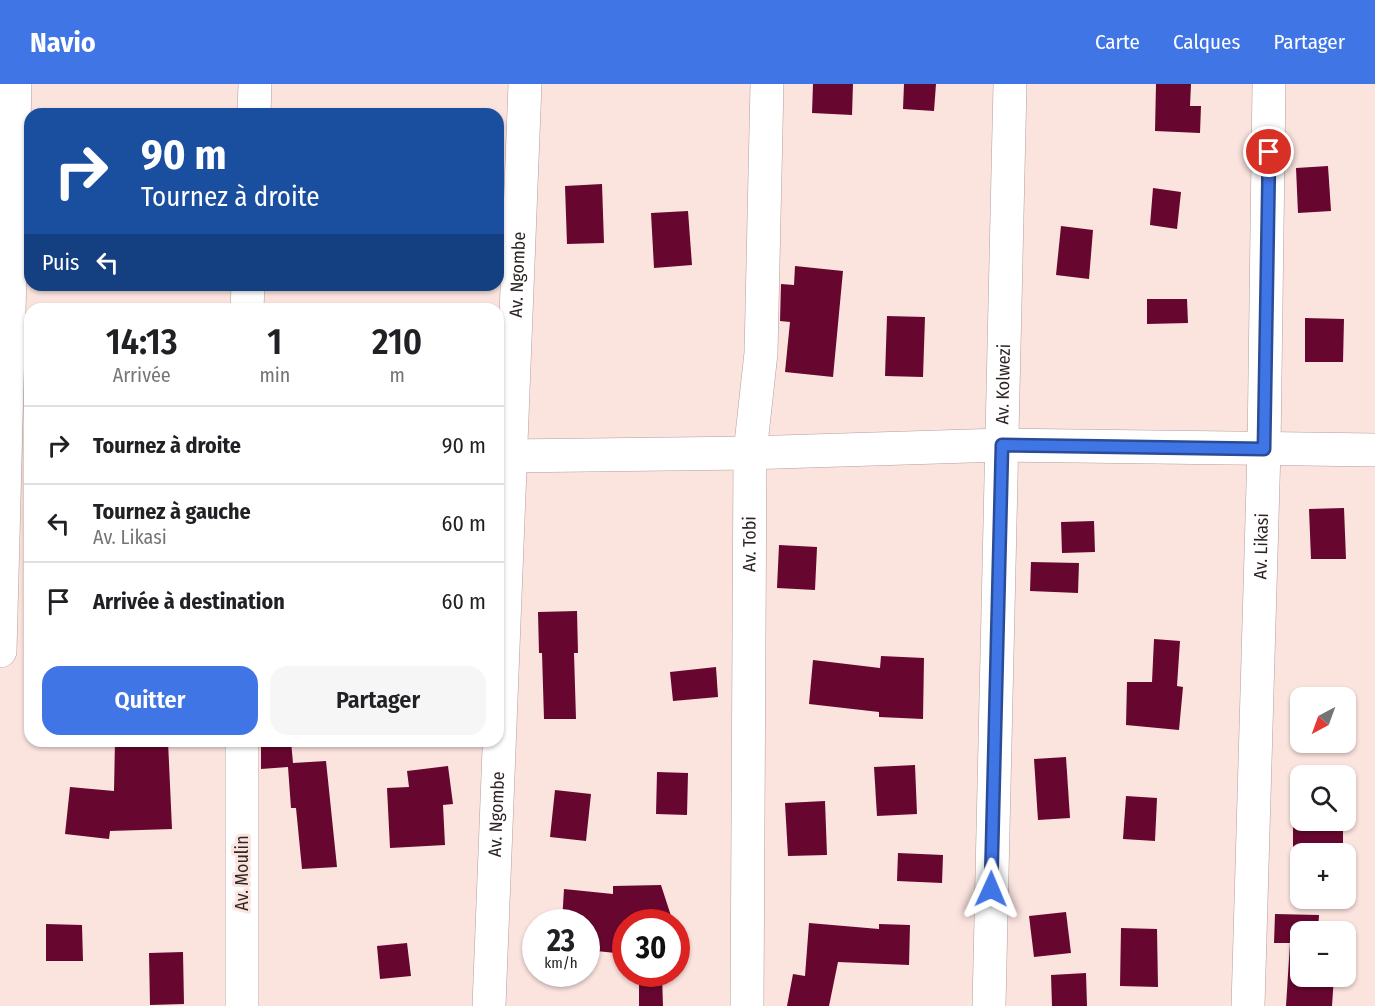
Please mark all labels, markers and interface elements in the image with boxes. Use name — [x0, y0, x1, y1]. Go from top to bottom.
text: Navio — [30, 26, 96, 59]
text: Carte — [1095, 29, 1140, 55]
text: Calques — [1173, 29, 1240, 55]
text: Partager — [1273, 29, 1345, 55]
pin — [1243, 126, 1294, 177]
text: 90 m — [141, 130, 226, 180]
icon: right — [42, 132, 120, 210]
icon: arrive — [1252, 135, 1285, 168]
text: Tournez à droite — [141, 181, 320, 213]
street label: Av. Ngombe — [505, 231, 530, 318]
icon: left — [91, 246, 124, 279]
text: Puis — [42, 249, 79, 276]
text: 14:13 — [106, 320, 178, 364]
text: 1 — [267, 320, 282, 364]
text: 210 — [372, 320, 422, 364]
street label: Av. Kolwezi — [991, 344, 1015, 425]
text: Arrivée — [113, 363, 171, 387]
text: min — [259, 363, 290, 387]
text: m — [389, 363, 405, 387]
icon: right — [42, 429, 75, 462]
text: Tournez à droite — [93, 432, 241, 459]
text: 90 m — [442, 432, 486, 459]
text: Tournez à gauche — [93, 498, 251, 525]
icon: left — [42, 507, 75, 540]
text: 60 m — [442, 510, 486, 537]
street label: Av. Likasi — [1249, 513, 1273, 580]
street label: Av. Tobi — [738, 516, 761, 572]
text: Av. Likasi — [93, 525, 167, 549]
icon: arrive — [42, 585, 75, 618]
text: Arrivée à destination — [93, 588, 285, 615]
text: 60 m — [442, 588, 486, 615]
button: Quitter — [42, 666, 258, 735]
button: Partager — [270, 666, 486, 735]
north arrow — [1290, 687, 1356, 753]
map controls — [1290, 687, 1356, 987]
button: search — [1290, 765, 1356, 831]
street label: Av. Ngombe — [484, 771, 509, 857]
street label: Av. Moulin — [231, 835, 253, 911]
button: + — [1290, 843, 1356, 909]
position arrow — [959, 857, 1023, 921]
speed limit sign: 30 — [612, 909, 690, 987]
button: − — [1290, 921, 1356, 987]
text: 23 — [547, 923, 575, 959]
text: km/h — [544, 954, 578, 972]

